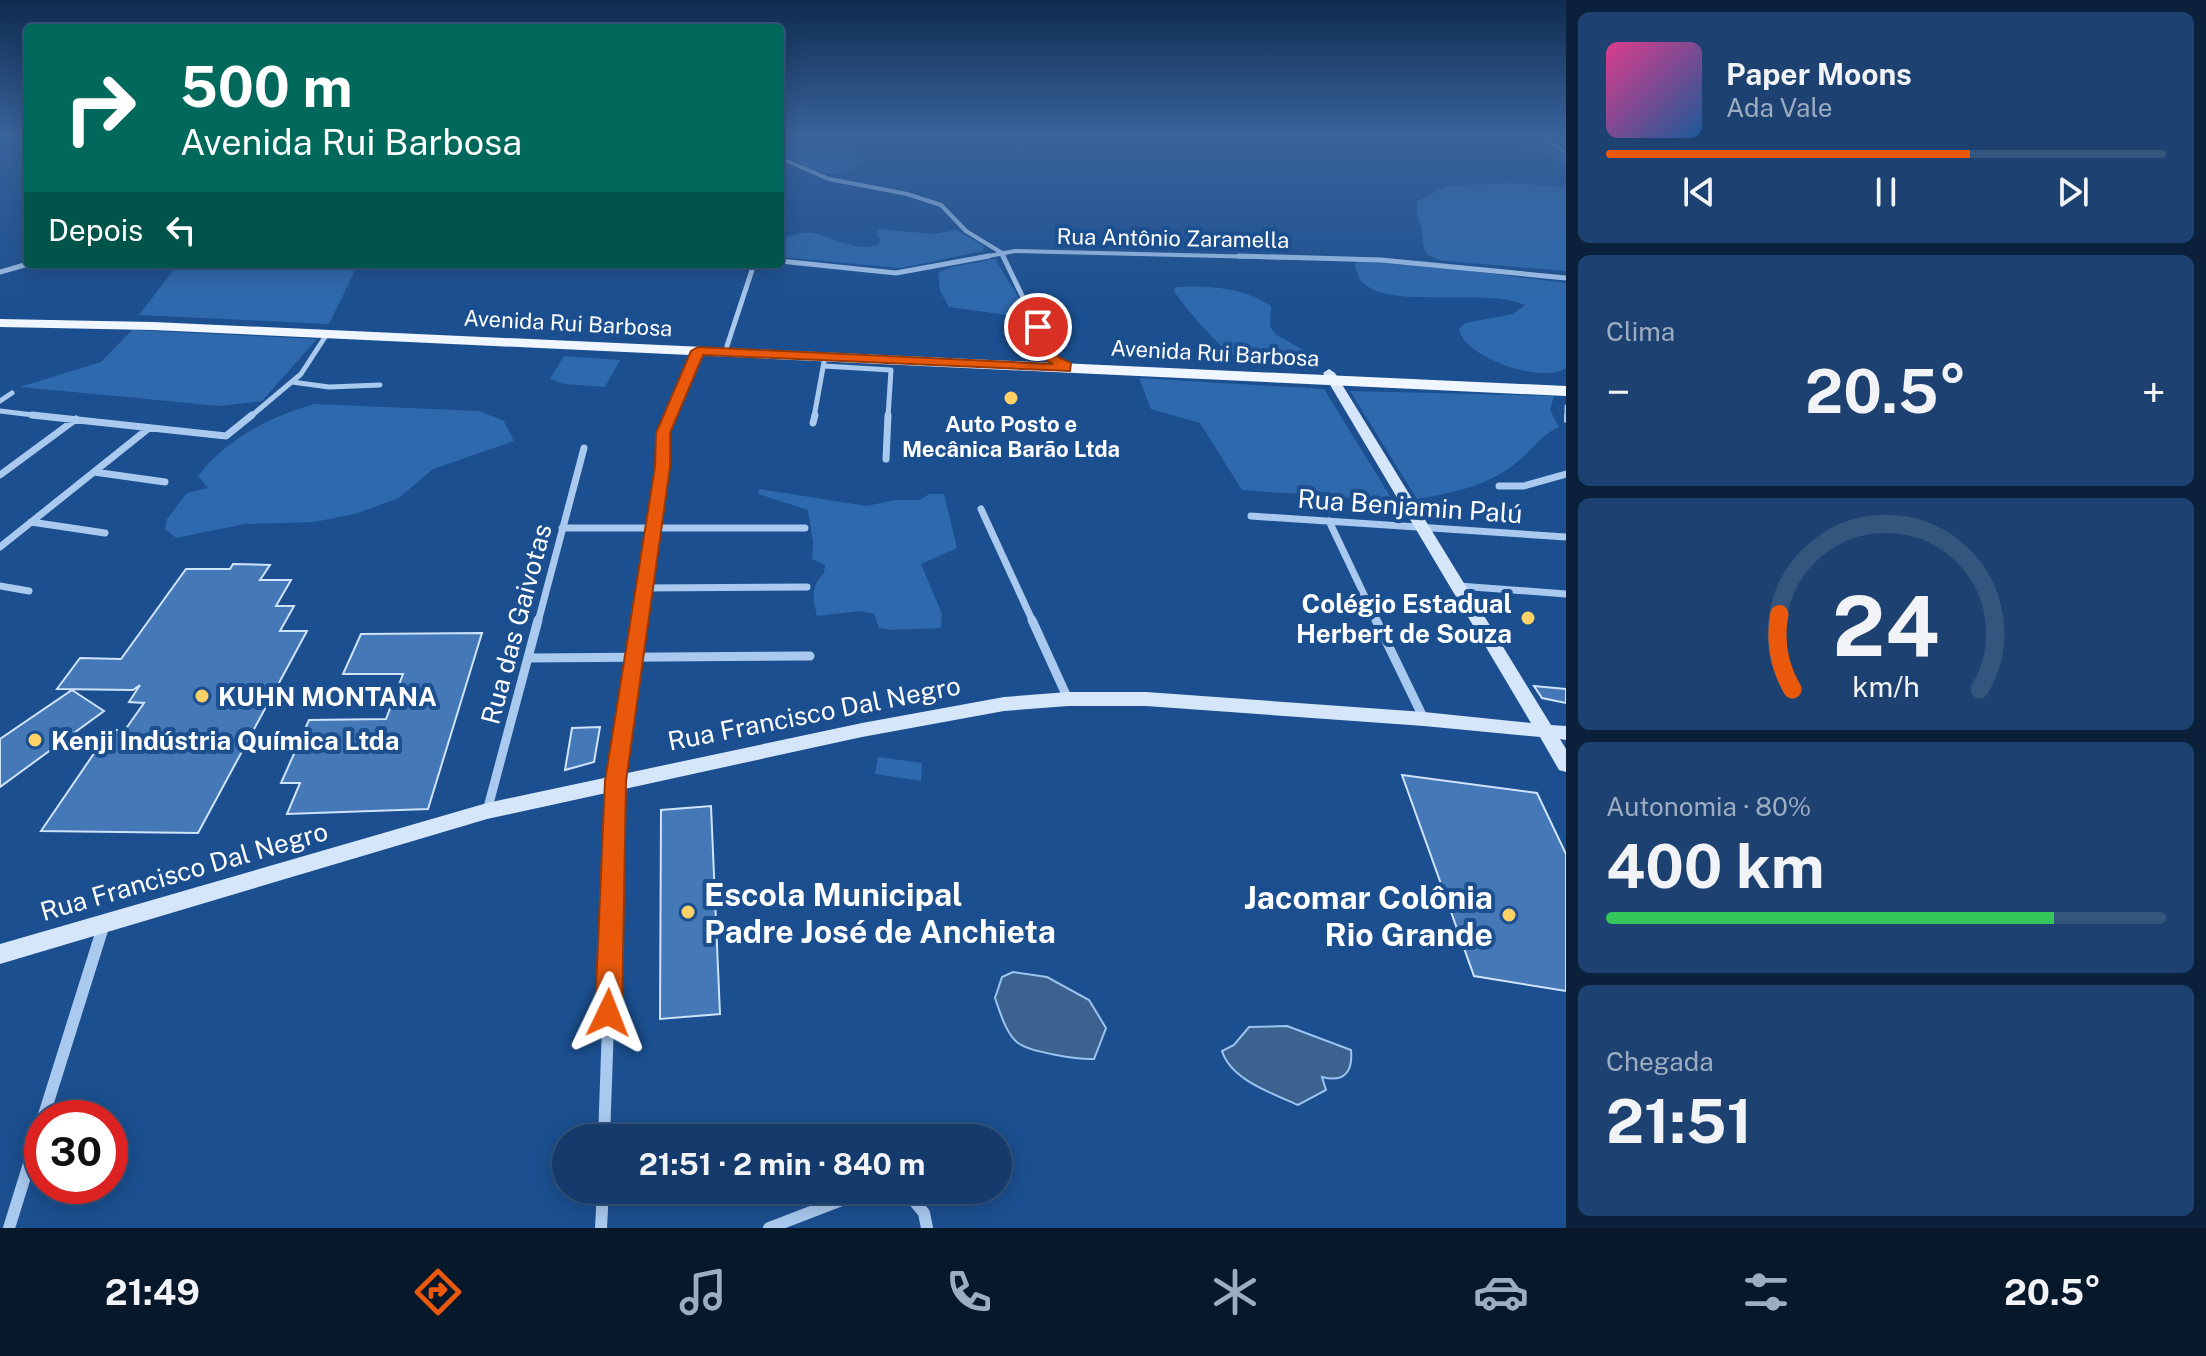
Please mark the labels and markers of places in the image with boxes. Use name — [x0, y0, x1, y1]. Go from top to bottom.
pin — [1004, 293, 1072, 361]
marker: Auto Posto e Mecânica Barão Ltda — [1002, 389, 1020, 407]
place label: Auto Posto e Mecânica Barão Ltda — [902, 411, 1120, 462]
place label: Colégio Estadual Herbert de Souza — [1296, 588, 1512, 649]
marker: Colégio Estadual Herbert de Souza — [1519, 609, 1537, 627]
place label: KUHN MONTANA — [218, 681, 437, 712]
marker: KUHN MONTANA — [193, 687, 211, 705]
place label: Kenji Indústria Química Ltda — [51, 725, 399, 756]
marker: Kenji Indústria Química Ltda — [26, 731, 44, 749]
place label: Escola Municipal Padre José de Anchieta — [704, 876, 1056, 950]
place label: Jacomar Colônia Rio Grande — [1244, 879, 1493, 953]
marker: Escola Municipal Padre José de Anchieta — [679, 903, 697, 921]
marker: Jacomar Colônia Rio Grande — [1500, 906, 1518, 924]

